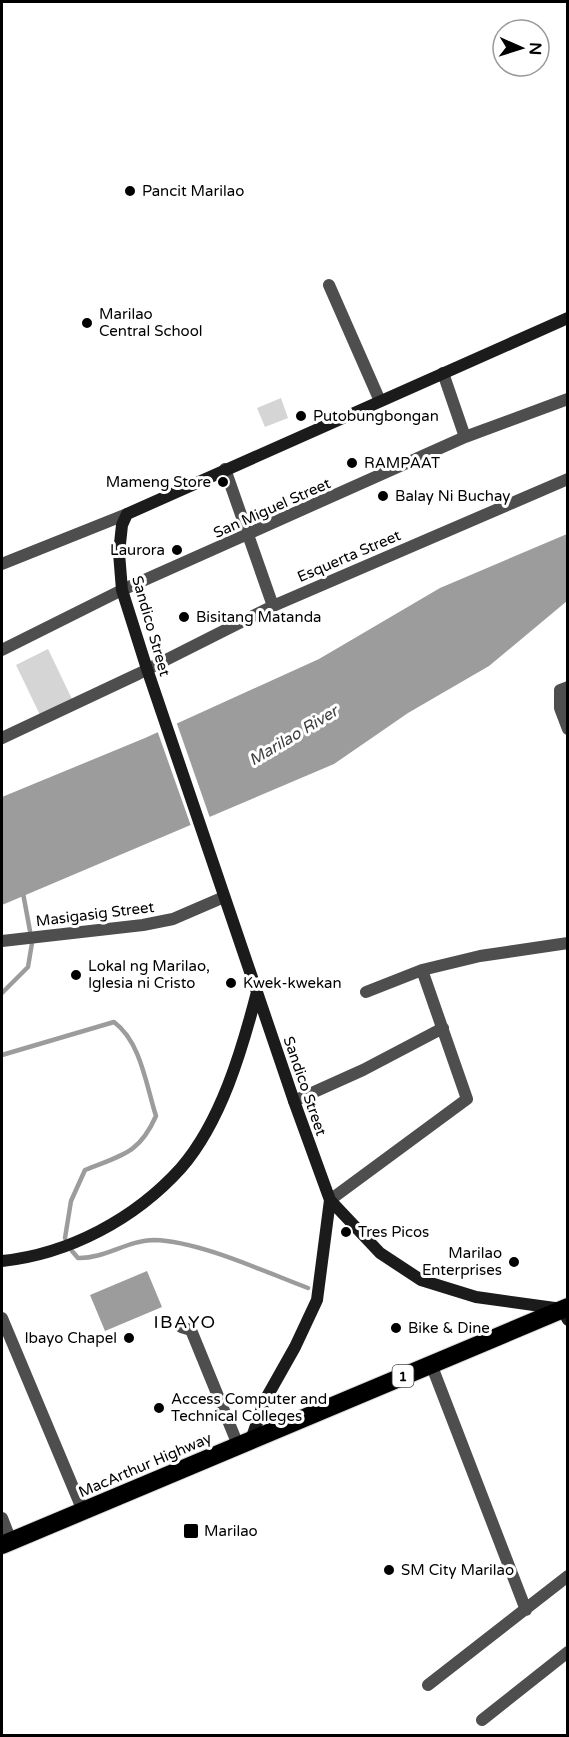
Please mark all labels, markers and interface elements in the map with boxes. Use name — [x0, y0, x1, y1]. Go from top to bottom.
north arrow — [491, 18, 551, 78]
text: N — [525, 42, 545, 56]
place label: Pancit Marilao — [142, 182, 244, 200]
marker: Pancit Marilao — [123, 184, 137, 198]
place label: Marilao Central School — [99, 305, 203, 340]
marker: Marilao Central School — [80, 316, 94, 330]
place label: Putobungbongan — [313, 407, 439, 425]
marker: Putobungbongan — [294, 409, 308, 423]
place label: RAMPAAT — [364, 454, 440, 472]
marker: RAMPAAT — [345, 456, 359, 470]
place label: Mameng Store — [106, 473, 211, 491]
street label: San Miguel Street — [211, 474, 334, 542]
marker: Mameng Store — [216, 475, 230, 489]
place label: Balay Ni Buchay — [395, 487, 510, 505]
marker: Balay Ni Buchay — [376, 489, 390, 503]
street label: Esquerta Street — [295, 526, 404, 586]
place label: Laurora — [110, 541, 165, 559]
marker: Laurora — [170, 543, 184, 557]
street label: Sandico Street — [128, 574, 174, 679]
place label: Bisitang Matanda — [196, 608, 322, 626]
marker: Bisitang Matanda — [177, 610, 191, 624]
water label: Marilao River — [245, 700, 343, 770]
street label: Masigasig Street — [35, 898, 155, 930]
place label: Lokal ng Marilao, Iglesia ni Cristo — [88, 957, 210, 992]
marker: Lokal ng Marilao, Iglesia ni Cristo — [69, 968, 83, 982]
place label: Kwek-kwekan — [243, 974, 342, 992]
marker: Kwek-kwekan — [224, 976, 238, 990]
street label: Sandico Street — [280, 1034, 330, 1138]
place label: Tres Picos — [358, 1223, 429, 1241]
marker: Tres Picos — [339, 1225, 353, 1239]
place label: Marilao Enterprises — [422, 1244, 502, 1279]
marker: Marilao Enterprises — [507, 1255, 521, 1269]
district label: IBAYO — [153, 1311, 217, 1333]
place label: Bike & Dine — [408, 1319, 490, 1337]
marker: Bike & Dine — [389, 1321, 403, 1335]
place label: Ibayo Chapel — [24, 1329, 117, 1347]
marker: Ibayo Chapel — [122, 1331, 136, 1345]
road number: 1 — [392, 1365, 414, 1387]
place label: Access Computer and Technical Colleges — [171, 1390, 327, 1425]
marker: Access Computer and Technical Colleges — [152, 1401, 166, 1415]
street label: MacArthur Highway — [76, 1429, 214, 1501]
marker: Marilao — [182, 1522, 200, 1540]
place label: Marilao — [204, 1522, 258, 1540]
place label: SM City Marilao — [401, 1561, 514, 1579]
marker: SM City Marilao — [382, 1563, 396, 1577]

